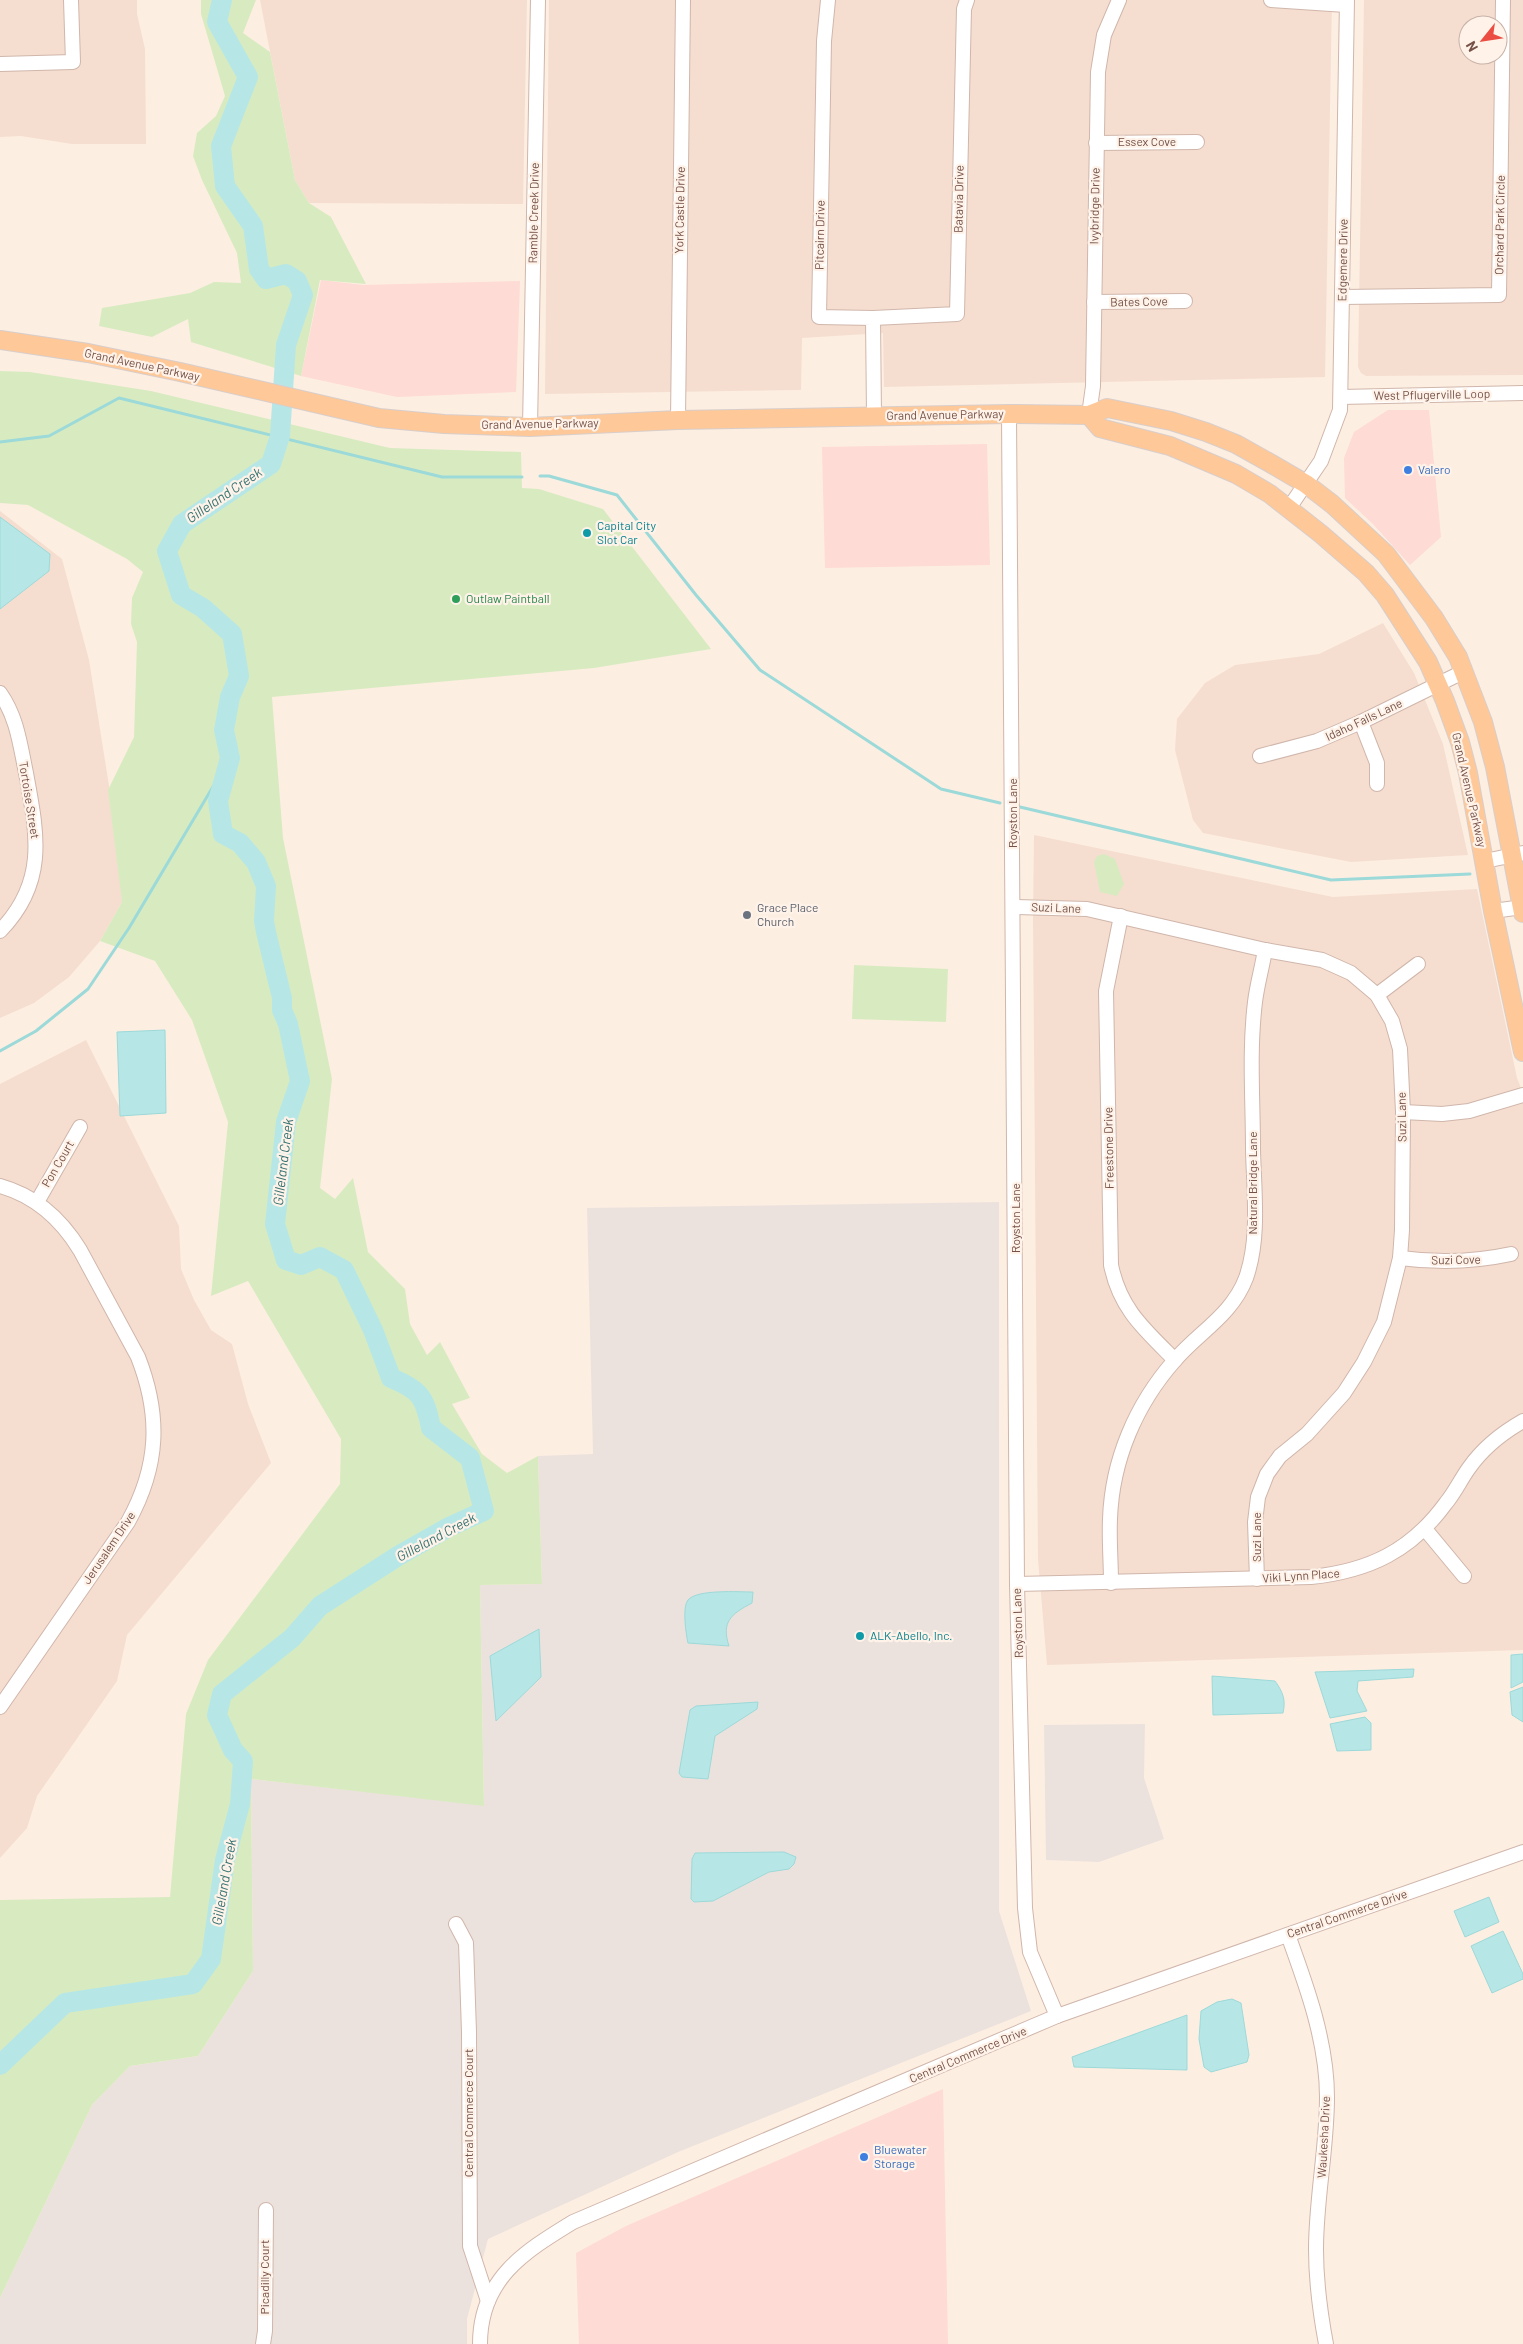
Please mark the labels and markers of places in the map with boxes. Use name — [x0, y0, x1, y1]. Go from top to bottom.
place label: Valero — [1418, 462, 1451, 476]
marker: Valero — [1402, 464, 1414, 476]
place label: Capital City Slot Car — [597, 518, 656, 546]
marker: Capital City Slot Car — [581, 527, 593, 539]
place label: Outlaw Paintball — [466, 591, 549, 605]
marker: Outlaw Paintball — [450, 593, 462, 605]
place label: Grace Place Church — [757, 900, 818, 928]
marker: Grace Place Church — [741, 909, 753, 921]
place label: ALK-Abello, Inc. — [870, 1628, 952, 1642]
marker: ALK-Abello, Inc. — [854, 1630, 866, 1642]
place label: Bluewater Storage — [874, 2142, 927, 2170]
marker: Bluewater Storage — [858, 2151, 870, 2163]

